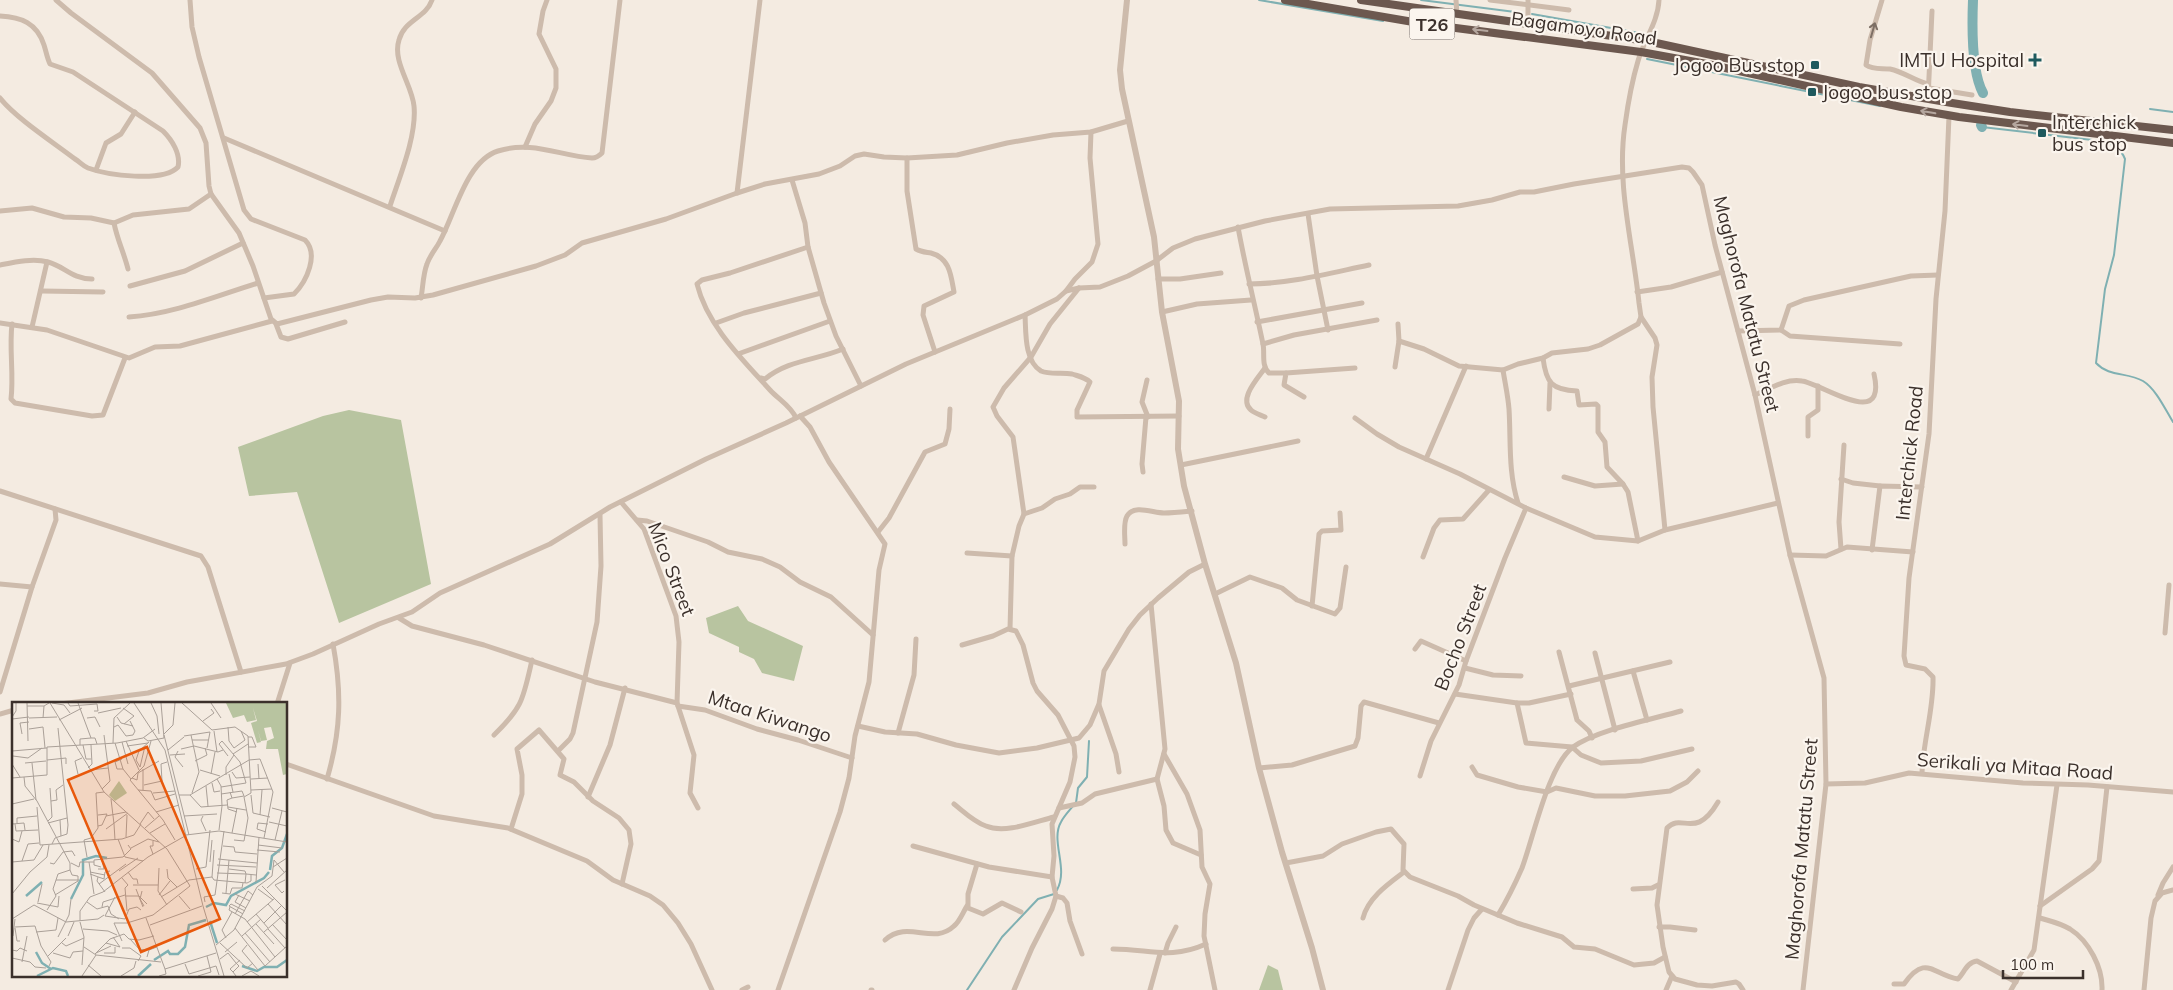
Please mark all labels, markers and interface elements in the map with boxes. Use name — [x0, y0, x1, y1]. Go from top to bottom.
street label: Bagamoyo Road — [1510, 6, 1658, 50]
road number: T26 — [1410, 8, 1454, 40]
one-way arrow — [1868, 23, 1878, 39]
one-way arrow — [1473, 25, 1489, 35]
place label: IMTU Hospital — [1899, 48, 2024, 72]
place label: Jogoo Bus stop — [1673, 53, 1805, 77]
marker: IMTU Hospital — [2028, 53, 2042, 67]
marker: Jogoo Bus stop — [1809, 59, 1821, 71]
place label: Jogoo bus stop — [1822, 80, 1952, 104]
marker: Jogoo bus stop — [1806, 86, 1818, 98]
one-way arrow — [1921, 106, 1937, 116]
place label: Interchick bus stop — [2052, 110, 2136, 156]
one-way arrow — [2013, 120, 2029, 130]
marker: Interchick bus stop — [2036, 127, 2048, 139]
street label: Maghorofa Matatu Street — [1708, 193, 1786, 415]
street label: Interchick Road — [1890, 384, 1928, 522]
street label: Mico Street — [643, 519, 701, 620]
street label: Bocho Street — [1429, 580, 1492, 694]
street label: Mtaa Kiwango — [705, 685, 835, 747]
inset map — [12, 702, 288, 978]
street label: Maghorofa Matatu Street — [1779, 737, 1823, 961]
street label: Serikali ya Mitaa Road — [1916, 747, 2114, 785]
scale bar — [2003, 948, 2083, 980]
text: 100 m — [2010, 955, 2054, 974]

